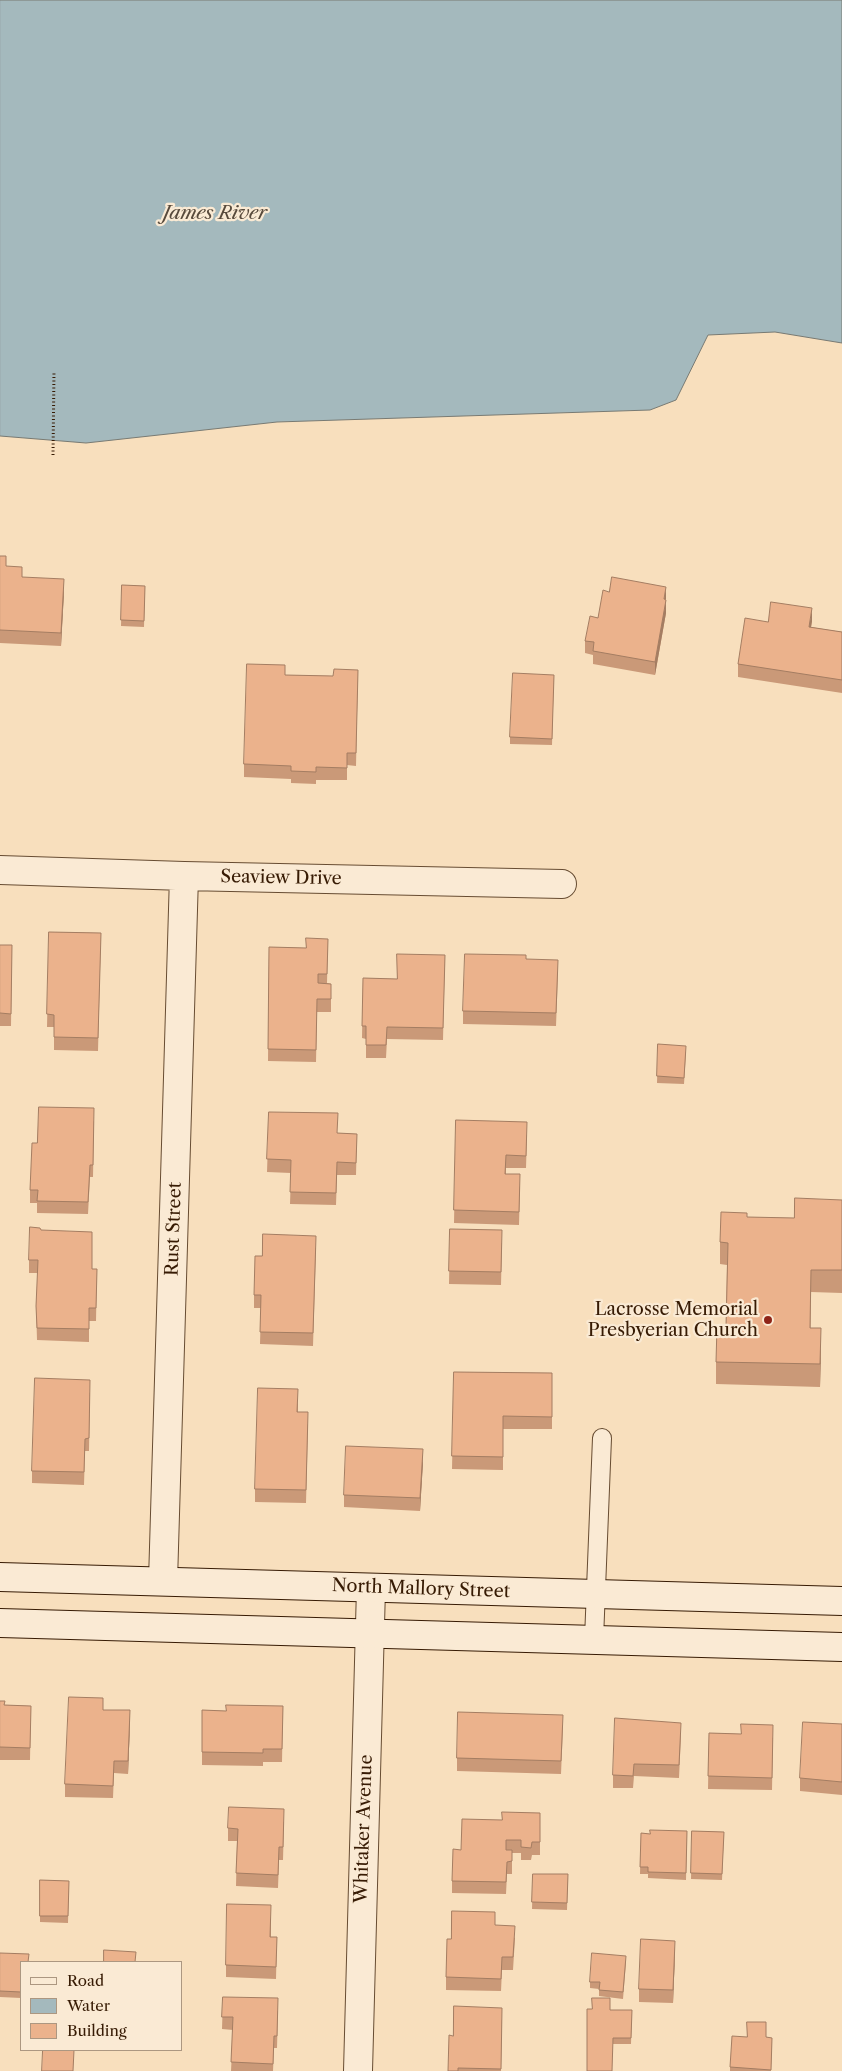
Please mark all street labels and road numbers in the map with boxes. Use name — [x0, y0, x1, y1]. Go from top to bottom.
street label: Seaview Drive — [220, 866, 342, 890]
street label: Rust Street — [162, 1182, 186, 1276]
street label: North Mallory Street — [332, 1575, 510, 1603]
street label: Whitaker Avenue — [351, 1754, 377, 1904]

